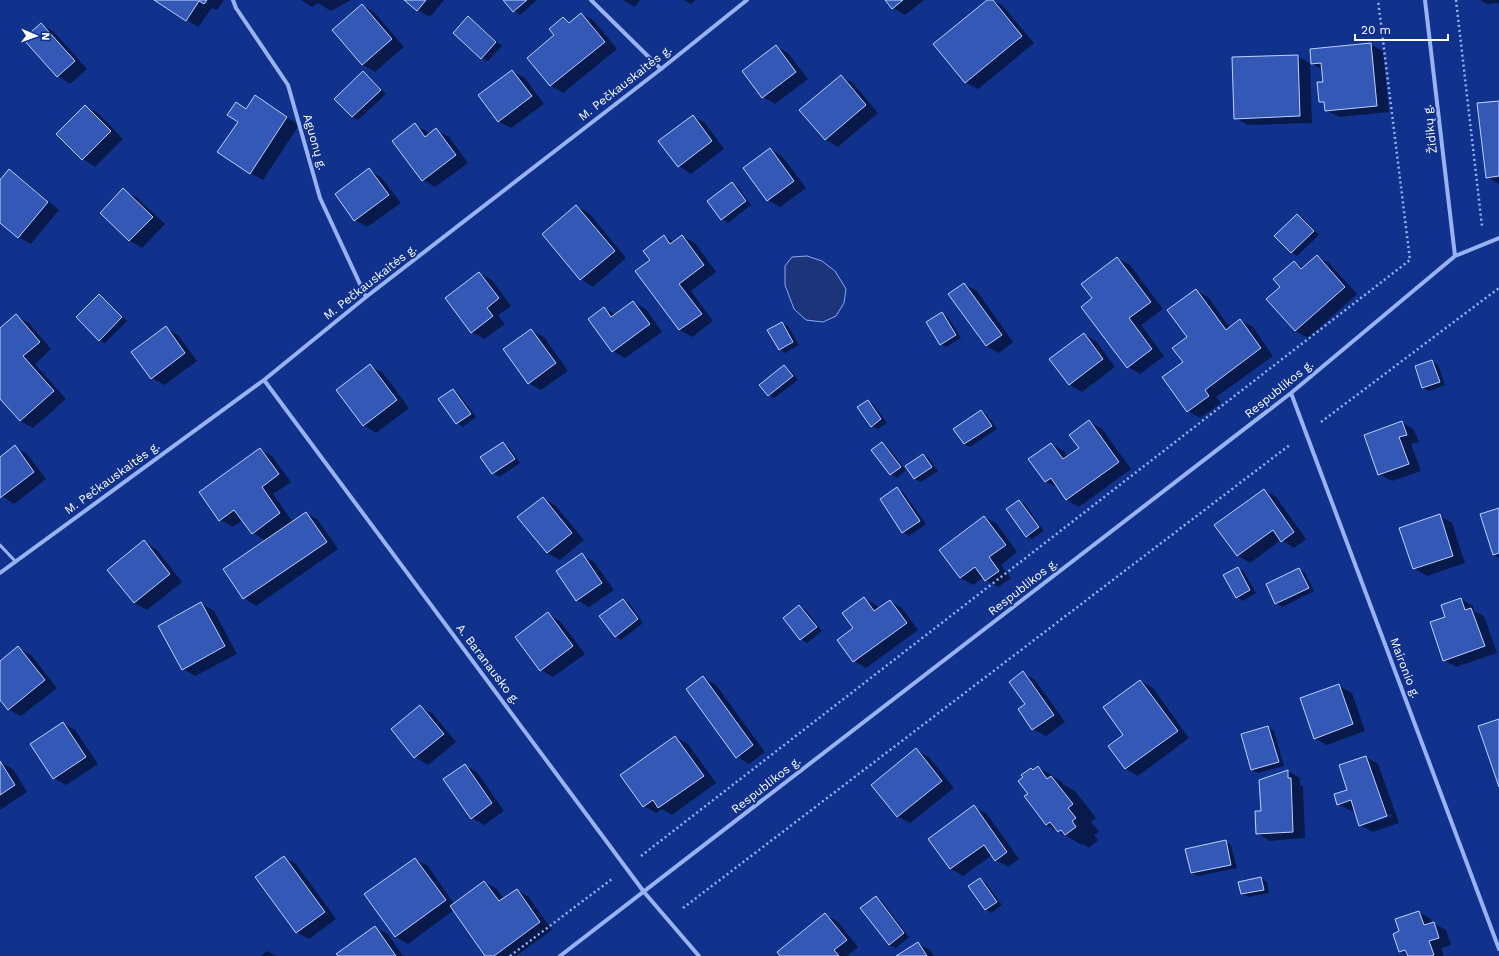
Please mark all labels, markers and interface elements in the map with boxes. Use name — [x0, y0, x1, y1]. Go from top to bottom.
north arrow — [16, 16, 56, 56]
scale bar — [1355, 16, 1448, 42]
text: 20 m — [1361, 23, 1391, 37]
text: N — [39, 32, 52, 41]
street label: M. Pečkauskaitės g. — [576, 42, 674, 124]
street label: Židikų g. — [1420, 104, 1440, 154]
street label: Aguonų g. — [300, 112, 330, 172]
street label: M. Pečkauskaitės g. — [321, 241, 419, 323]
street label: Respublikos g. — [1242, 357, 1316, 421]
street label: M. Pečkauskaitės g. — [62, 439, 162, 517]
street label: Respublikos g. — [986, 556, 1060, 618]
street label: A. Baranausko g. — [453, 621, 523, 707]
street label: Maironio g. — [1387, 636, 1423, 700]
street label: Respublikos g. — [729, 754, 803, 816]

